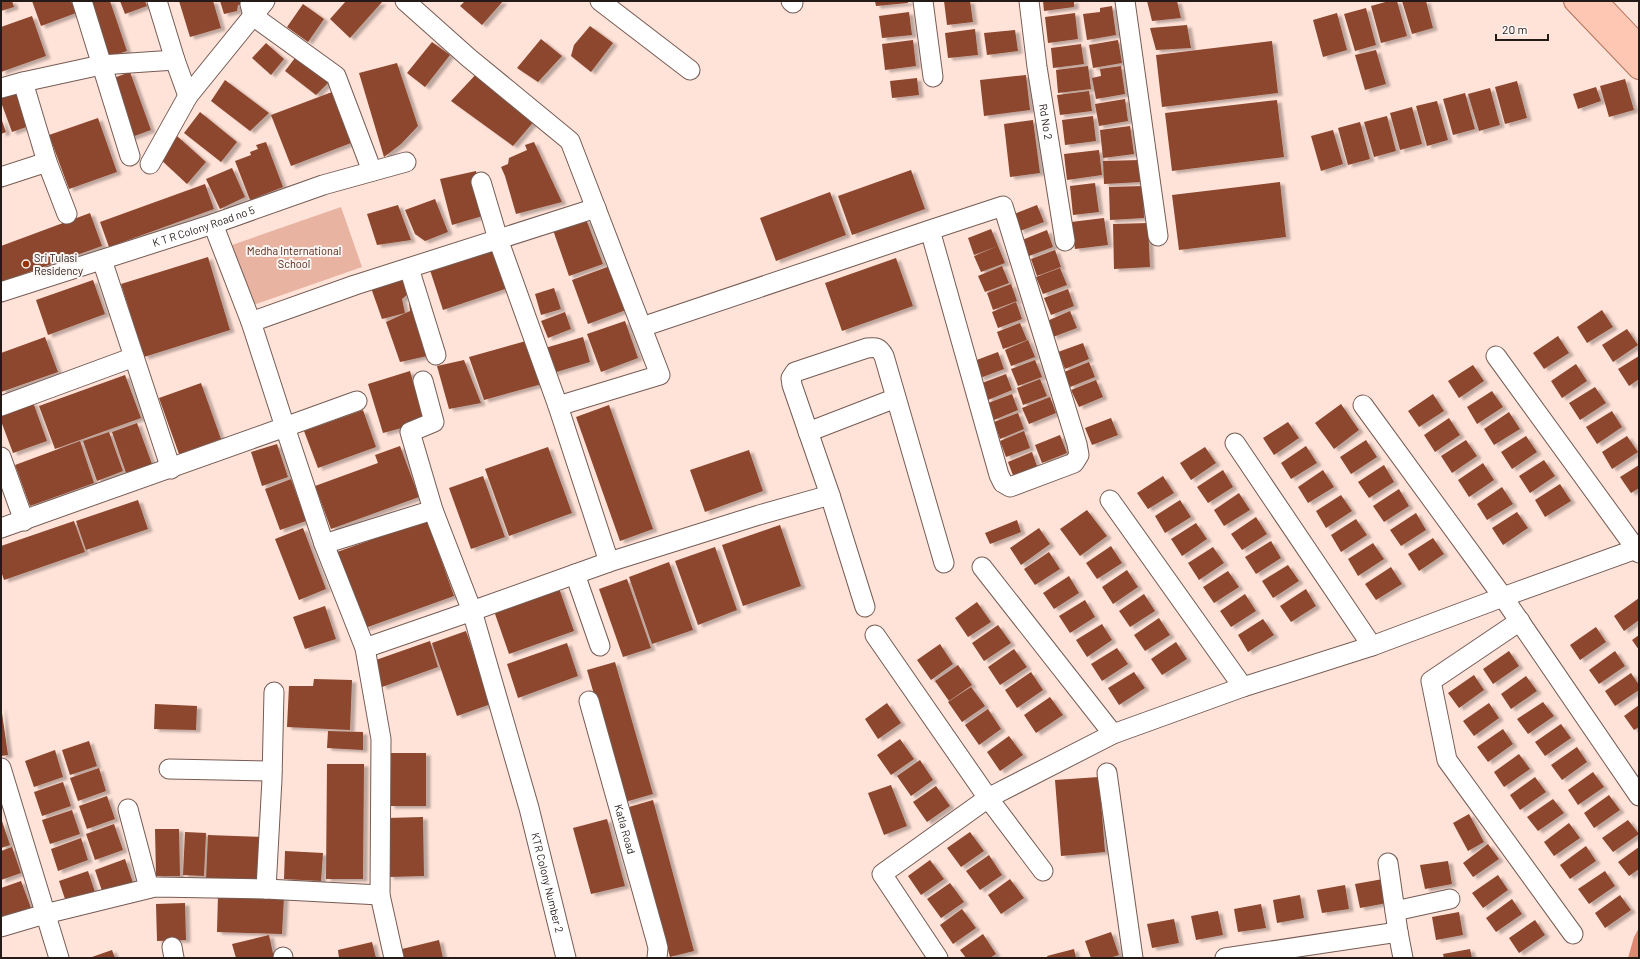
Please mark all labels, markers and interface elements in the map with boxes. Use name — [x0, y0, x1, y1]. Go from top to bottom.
scale bar — [1496, 16, 1548, 42]
text: 20 m — [1502, 22, 1528, 36]
street label: Rd No 2 — [1037, 103, 1056, 141]
street label: K T R Colony Road no 5 — [151, 203, 257, 249]
park label: Medha International School — [247, 244, 341, 270]
place label: Sri Tulasi Residency — [34, 251, 83, 277]
marker: Sri Tulasi Residency — [21, 259, 31, 269]
street label: Katla Road — [612, 803, 639, 855]
street label: KTR Colony Number 2 — [529, 831, 567, 934]

